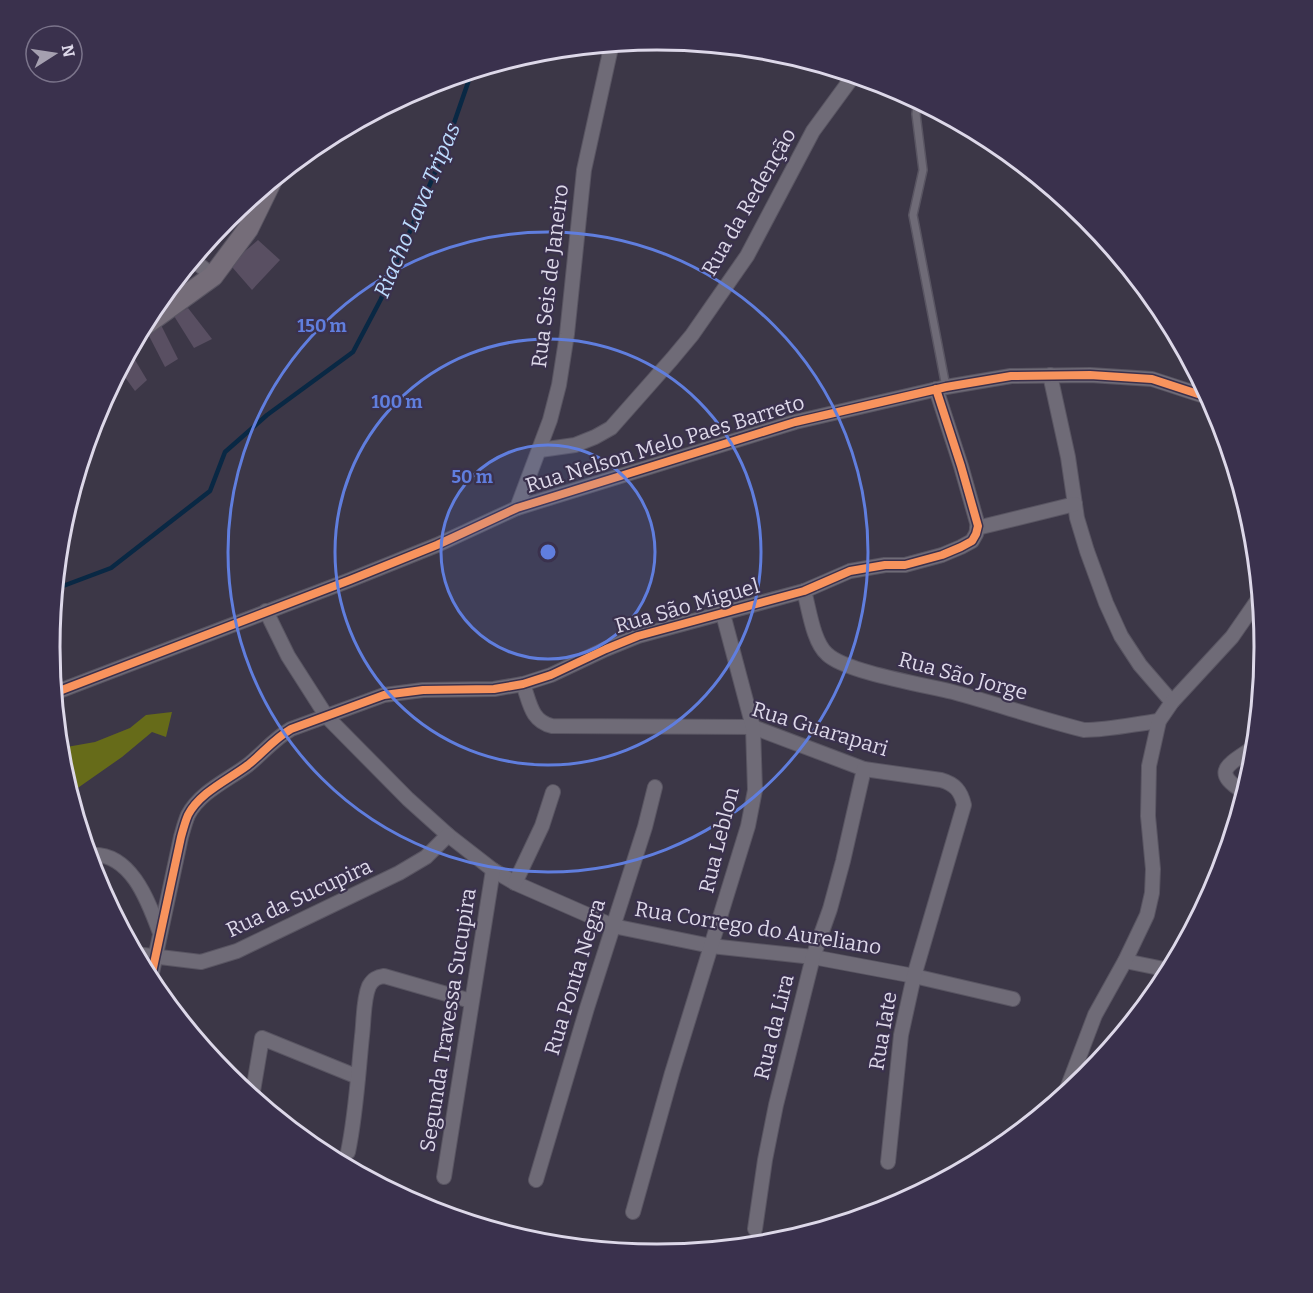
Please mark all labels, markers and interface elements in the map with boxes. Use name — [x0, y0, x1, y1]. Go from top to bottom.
north arrow — [24, 24, 84, 84]
text: N — [58, 43, 79, 59]
water label: Riacho Lava Tripas — [368, 118, 466, 302]
street label: Rua da Redenção — [696, 124, 802, 280]
street label: Rua Seis de Janeiro — [526, 183, 574, 369]
text: 150 m — [297, 315, 347, 337]
street label: Rua Nelson Melo Paes Barreto — [522, 389, 808, 499]
text: 100 m — [371, 391, 423, 413]
text: 50 m — [451, 466, 493, 488]
centre of rings — [538, 542, 558, 562]
street label: Rua São Miguel — [612, 573, 762, 639]
street label: Rua São Jorge — [896, 646, 1030, 706]
street label: Rua Guarapari — [749, 696, 891, 762]
street label: Rua Leblon — [693, 784, 745, 896]
street label: Rua da Sucupira — [222, 853, 376, 943]
street label: Segunda Travessa Sucupira — [414, 886, 482, 1154]
street label: Rua Ponta Negra — [539, 895, 611, 1058]
street label: Rua Corrego do Aureliano — [633, 896, 883, 960]
street label: Rua da Lira — [748, 971, 800, 1082]
street label: Rua Iate — [863, 990, 903, 1072]

